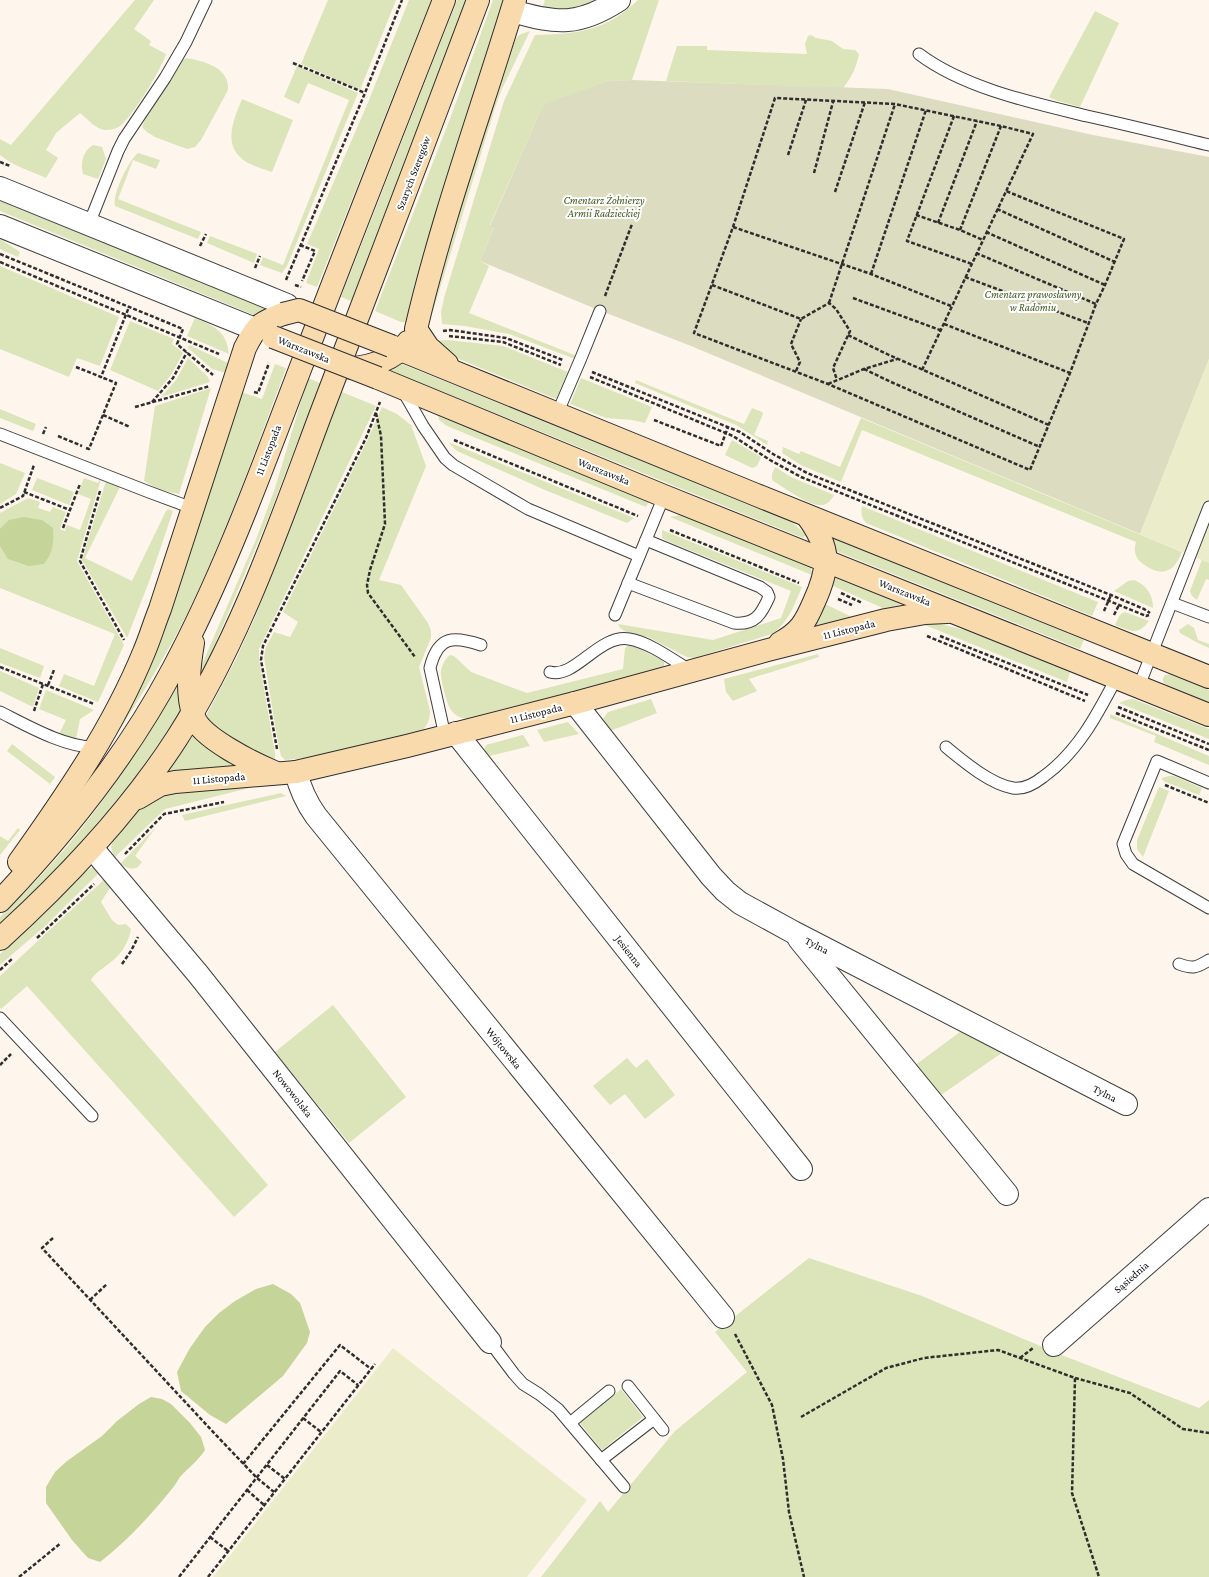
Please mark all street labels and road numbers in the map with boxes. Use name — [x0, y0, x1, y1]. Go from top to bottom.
street label: Szarych Szeregów — [393, 133, 434, 212]
street label: Warszawska — [276, 333, 332, 365]
street label: 11 Listopada — [253, 423, 284, 477]
street label: Warszawska — [576, 455, 632, 487]
street label: Warszawska — [877, 576, 933, 608]
street label: 11 Listopada — [822, 617, 876, 642]
street label: 11 Listopada — [509, 701, 563, 726]
street label: 11 Listopada — [192, 770, 246, 787]
street label: Jesienna — [611, 932, 645, 970]
street label: Tylna — [803, 934, 831, 957]
street label: Wójtowska — [483, 1025, 524, 1072]
street label: Nowowolska — [271, 1067, 315, 1119]
street label: Tylna — [1091, 1082, 1119, 1105]
street label: Sąsiednia — [1111, 1259, 1151, 1296]

